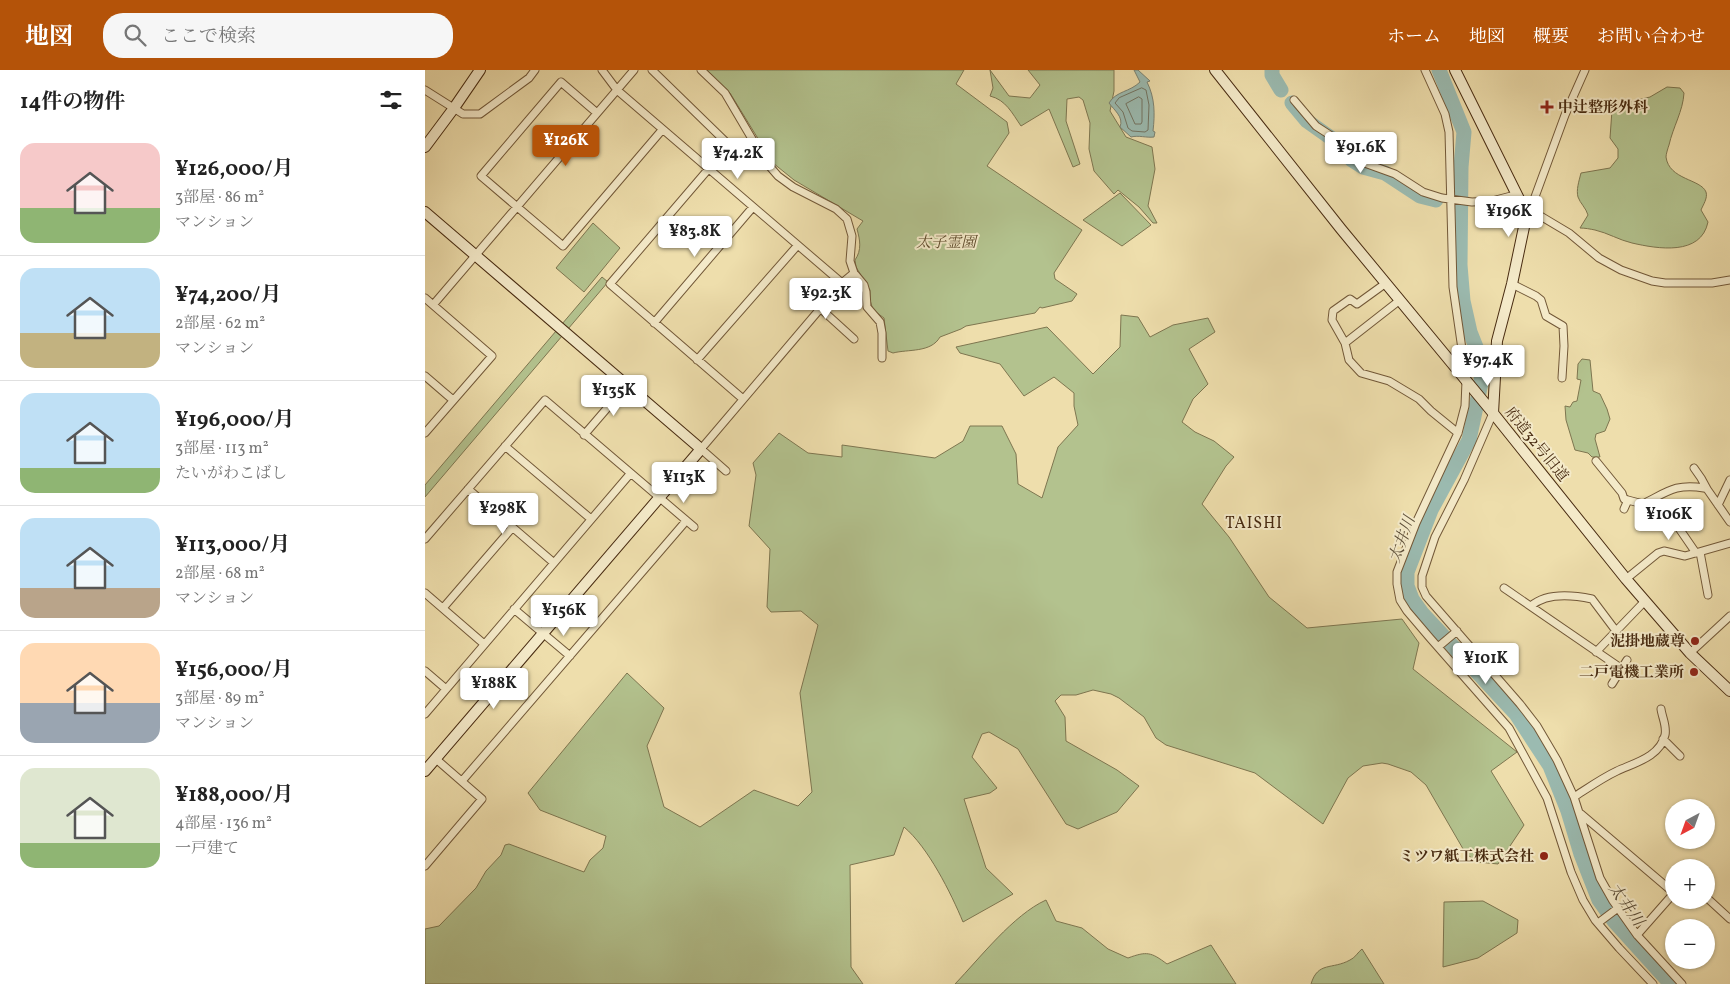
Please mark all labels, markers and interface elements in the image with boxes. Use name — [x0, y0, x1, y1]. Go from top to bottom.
search box — [103, 13, 453, 58]
text: 地図 — [25, 21, 73, 55]
icon: search — [121, 21, 149, 49]
text: ここで検索 — [161, 24, 256, 50]
text: ホーム — [1387, 25, 1441, 50]
text: 地図 — [1469, 25, 1505, 50]
text: 概要 — [1533, 25, 1569, 50]
text: お問い合わせ — [1597, 25, 1705, 50]
icon: filters — [377, 86, 405, 114]
text: 14件の物件 — [20, 88, 125, 117]
place label: 中辻整形外科 — [1558, 98, 1648, 119]
marker: 中辻整形外科 — [1540, 100, 1554, 114]
pin: ¥126K — [531, 124, 601, 167]
text: ¥126K — [543, 130, 589, 152]
pin: ¥91.6K — [1320, 132, 1402, 174]
text: ¥91.6K — [1336, 137, 1386, 159]
pin: ¥74.2K — [697, 138, 779, 180]
text: ¥74.2K — [713, 143, 763, 165]
text: ¥126,000/月 — [175, 155, 294, 184]
icon: home — [60, 163, 120, 223]
text: 3部屋 · 86 m² — [175, 187, 264, 209]
pin: ¥196K — [1474, 196, 1544, 238]
text: ¥196K — [1486, 201, 1532, 223]
text: マンション — [175, 212, 254, 234]
pin: ¥83.8K — [654, 216, 736, 258]
text: ¥83.8K — [669, 221, 721, 243]
park label: 太子霊園 — [916, 233, 979, 254]
pin: ¥92.3K — [785, 278, 867, 320]
text: ¥74,200/月 — [175, 281, 281, 310]
text: ¥92.3K — [800, 283, 852, 305]
icon: home — [60, 288, 120, 348]
text: 2部屋 · 62 m² — [175, 313, 265, 335]
text: マンション — [175, 338, 254, 360]
pin: ¥97.4K — [1447, 344, 1529, 387]
text: ¥97.4K — [1463, 350, 1513, 372]
pin: ¥135K — [579, 374, 649, 417]
text: ¥135K — [592, 380, 636, 402]
street label: 府道32号旧道 — [1499, 403, 1573, 487]
text: ¥196,000/月 — [175, 406, 295, 435]
icon: home — [60, 413, 120, 473]
text: 3部屋 · 113 m² — [175, 438, 269, 460]
pin: ¥113K — [649, 462, 719, 504]
text: たいがわこばし — [175, 463, 287, 485]
text: ¥113K — [663, 467, 705, 489]
pin: ¥298K — [468, 492, 538, 535]
text: ¥298K — [479, 498, 527, 520]
pin: ¥106K — [1634, 498, 1704, 541]
text: ¥106K — [1646, 504, 1692, 526]
water label: 太井川 — [1384, 511, 1422, 566]
district label: TAISHI — [1225, 513, 1283, 535]
text: ¥113,000/月 — [175, 531, 290, 560]
icon: home — [60, 538, 120, 598]
text: 2部屋 · 68 m² — [175, 563, 265, 585]
text: マンション — [175, 588, 254, 610]
pin: ¥156K — [529, 594, 599, 637]
text: ¥156K — [542, 600, 586, 622]
place label: 泥掛地蔵尊 — [1610, 632, 1685, 653]
marker: 泥掛地蔵尊 — [1689, 635, 1701, 647]
pin: ¥101K — [1451, 642, 1521, 685]
text: ¥101K — [1464, 648, 1508, 670]
text: ¥156,000/月 — [175, 656, 293, 685]
icon: home — [60, 663, 120, 723]
place label: 二戸電機工業所 — [1579, 663, 1684, 684]
marker: 二戸電機工業所 — [1688, 666, 1700, 678]
pin: ¥188K — [459, 668, 529, 710]
text: ¥188K — [471, 673, 517, 695]
text: 3部屋 · 89 m² — [175, 688, 264, 710]
text: マンション — [175, 713, 254, 735]
text: ¥188,000/月 — [175, 781, 294, 810]
icon: home — [60, 788, 120, 848]
north arrow — [1665, 799, 1715, 849]
map controls — [1665, 799, 1715, 969]
text: 4部屋 · 136 m² — [175, 813, 272, 835]
text: 一戸建て — [175, 838, 239, 860]
place label: ミツワ紙工株式会社 — [1399, 847, 1534, 868]
marker: ミツワ紙工株式会社 — [1538, 850, 1550, 862]
button: + — [1665, 859, 1715, 909]
water label: 太井川 — [1603, 879, 1649, 933]
button: − — [1665, 919, 1715, 969]

